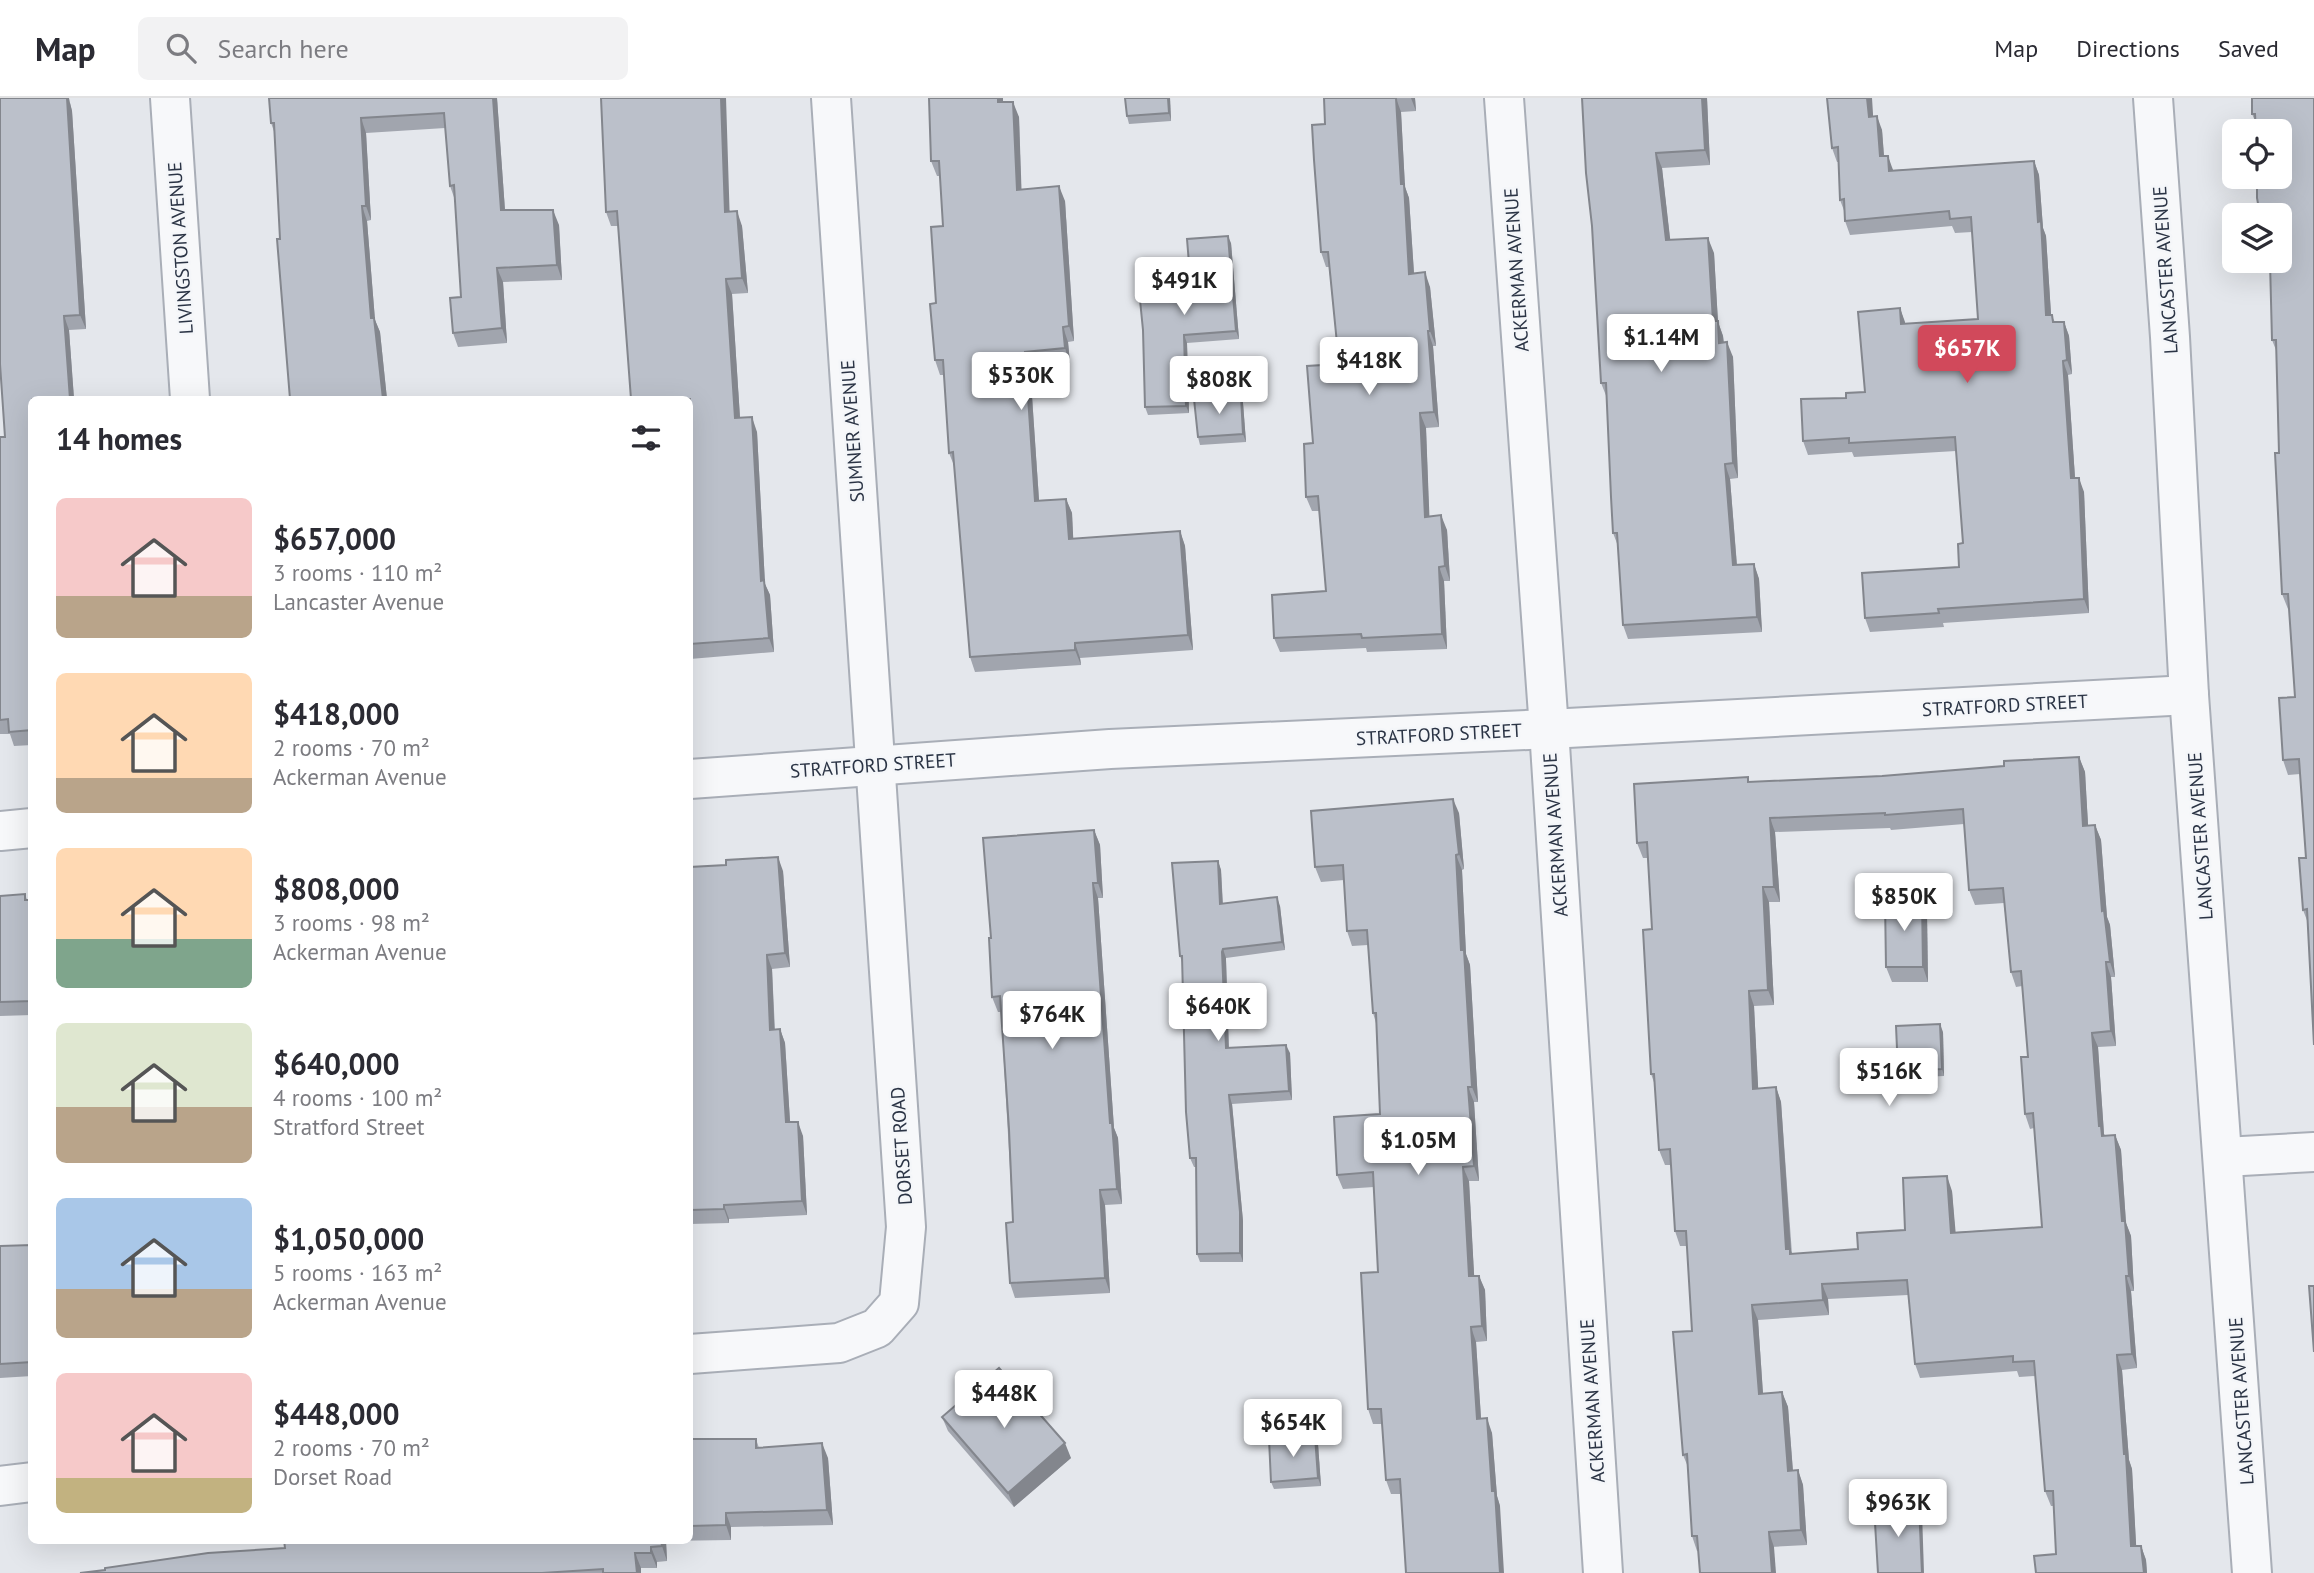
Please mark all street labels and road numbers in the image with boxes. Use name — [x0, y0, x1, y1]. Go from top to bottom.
street label: LIVINGSTON AVENUE — [162, 161, 198, 335]
street label: LANCASTER AVENUE — [2147, 185, 2183, 355]
street label: ACKERMAN AVENUE — [1498, 187, 1534, 353]
street label: SUMNER AVENUE — [835, 359, 869, 503]
street label: STRATFORD STREET — [1921, 689, 2089, 721]
street label: STRATFORD STREET — [1355, 718, 1523, 750]
street label: STRATFORD STREET — [789, 747, 957, 783]
street label: LANCASTER AVENUE — [2182, 751, 2218, 921]
street label: ACKERMAN AVENUE — [1537, 752, 1573, 918]
street label: DORSET ROAD — [885, 1086, 917, 1206]
street label: LANCASTER AVENUE — [2223, 1316, 2259, 1486]
street label: ACKERMAN AVENUE — [1574, 1318, 1610, 1484]

